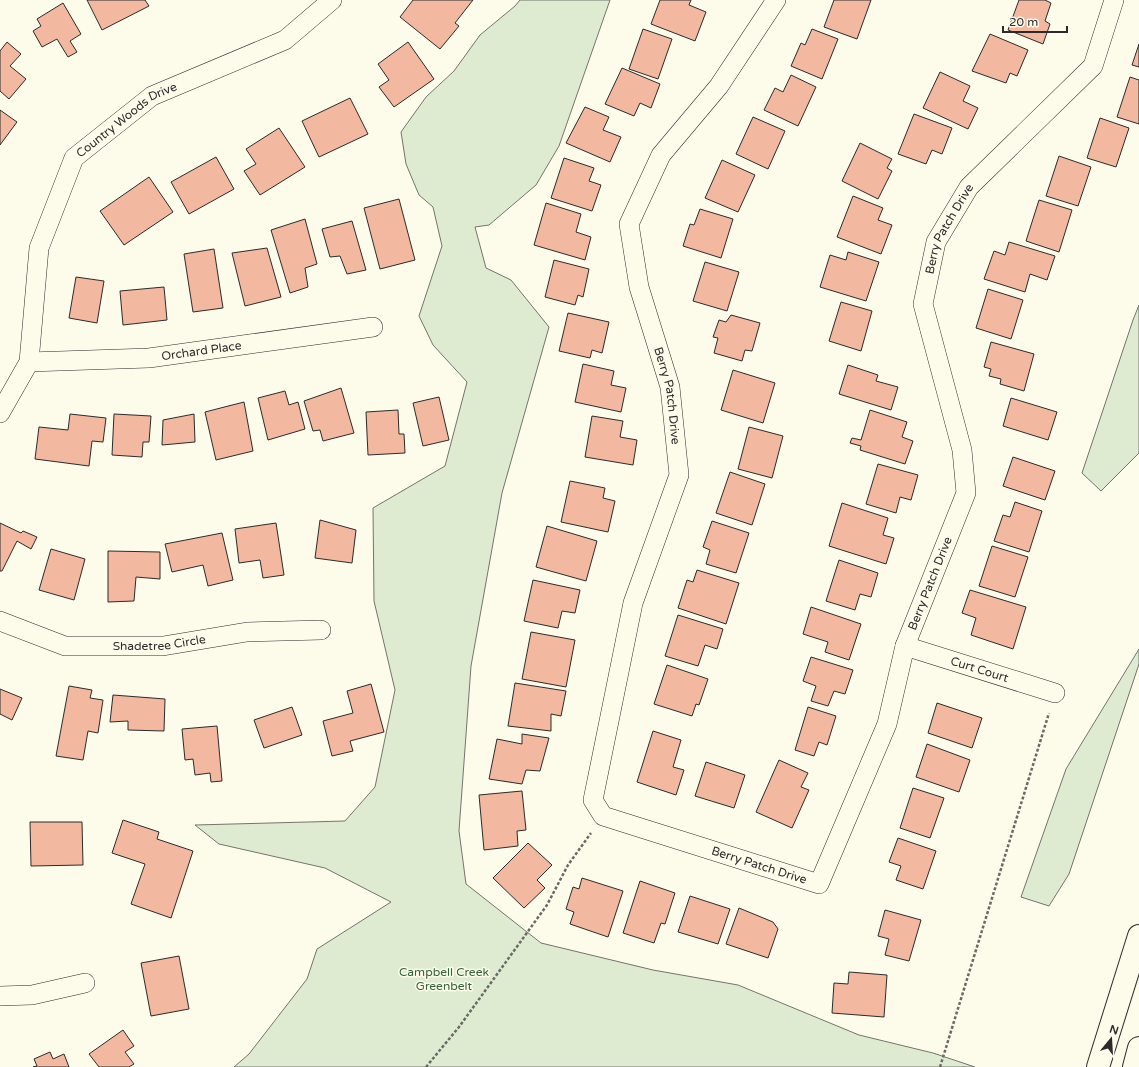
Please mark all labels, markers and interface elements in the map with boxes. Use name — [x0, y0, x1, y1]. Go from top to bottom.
scale bar — [1003, 8, 1067, 34]
text: 20 m — [1009, 15, 1038, 29]
street label: Country Woods Drive — [73, 79, 179, 160]
street label: Berry Patch Drive — [922, 181, 976, 275]
street label: Orchard Place — [161, 338, 242, 363]
street label: Berry Patch Drive — [651, 345, 683, 445]
street label: Berry Patch Drive — [905, 535, 955, 632]
street label: Shadetree Circle — [113, 632, 207, 653]
street label: Curt Court — [949, 654, 1010, 685]
street label: Berry Patch Drive — [710, 844, 809, 887]
park label: Campbell Creek Greenbelt — [399, 965, 489, 993]
north arrow — [1091, 1019, 1131, 1059]
text: N — [1108, 1022, 1120, 1038]

